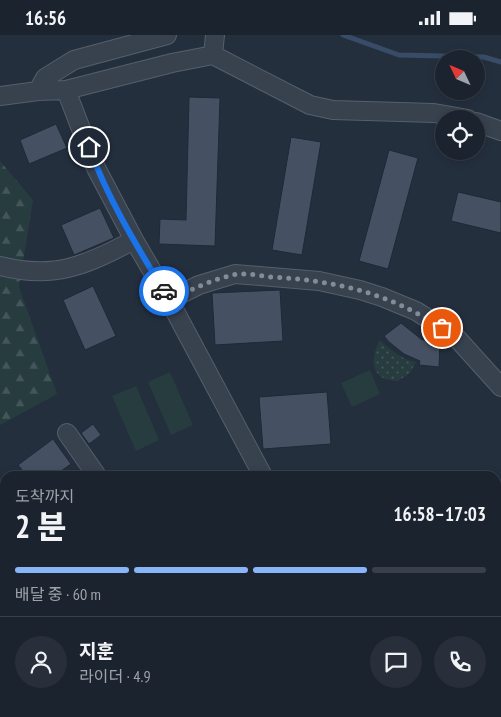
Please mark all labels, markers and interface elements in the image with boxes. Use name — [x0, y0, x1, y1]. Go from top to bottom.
text: 16:56 — [25, 6, 66, 30]
north arrow — [435, 50, 485, 100]
map controls — [435, 50, 485, 160]
button: locate — [435, 110, 485, 160]
pin — [68, 126, 110, 168]
icon: home — [75, 133, 103, 161]
courier — [139, 266, 189, 316]
icon: car — [150, 277, 178, 305]
pin — [421, 307, 463, 349]
icon: bag — [428, 314, 456, 342]
text: 도착까지 — [15, 486, 74, 506]
text: 16:58–17:03 — [393, 502, 486, 526]
text: 2 분 — [15, 505, 66, 547]
text: 배달 중 · 60 m — [15, 584, 101, 604]
button: person — [15, 636, 67, 688]
button: chat — [370, 636, 422, 688]
button: phone — [434, 636, 486, 688]
text: 지훈 — [79, 639, 114, 663]
text: 라이더 · 4.9 — [79, 666, 151, 686]

